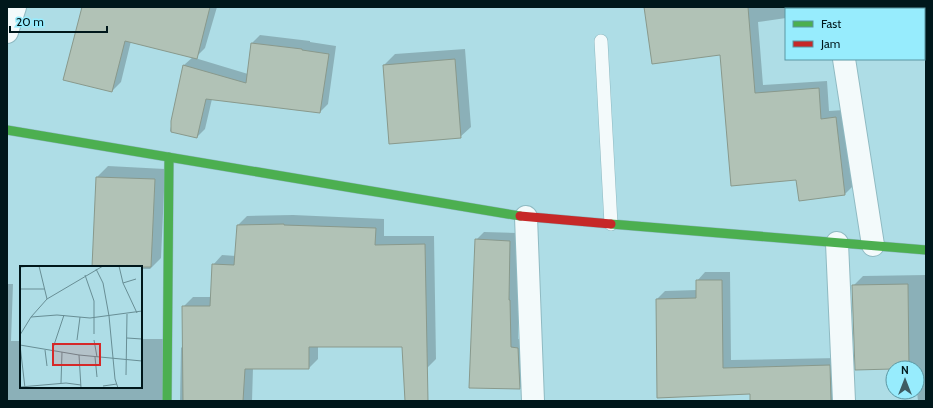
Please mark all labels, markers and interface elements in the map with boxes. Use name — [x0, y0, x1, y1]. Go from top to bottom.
scale bar — [10, 8, 107, 34]
legend — [785, 8, 925, 60]
text: 20 m — [16, 14, 44, 29]
text: Fast — [821, 16, 841, 31]
text: Jam — [820, 36, 840, 51]
inset map — [20, 266, 142, 388]
north arrow — [885, 360, 925, 400]
text: N — [901, 363, 909, 377]

